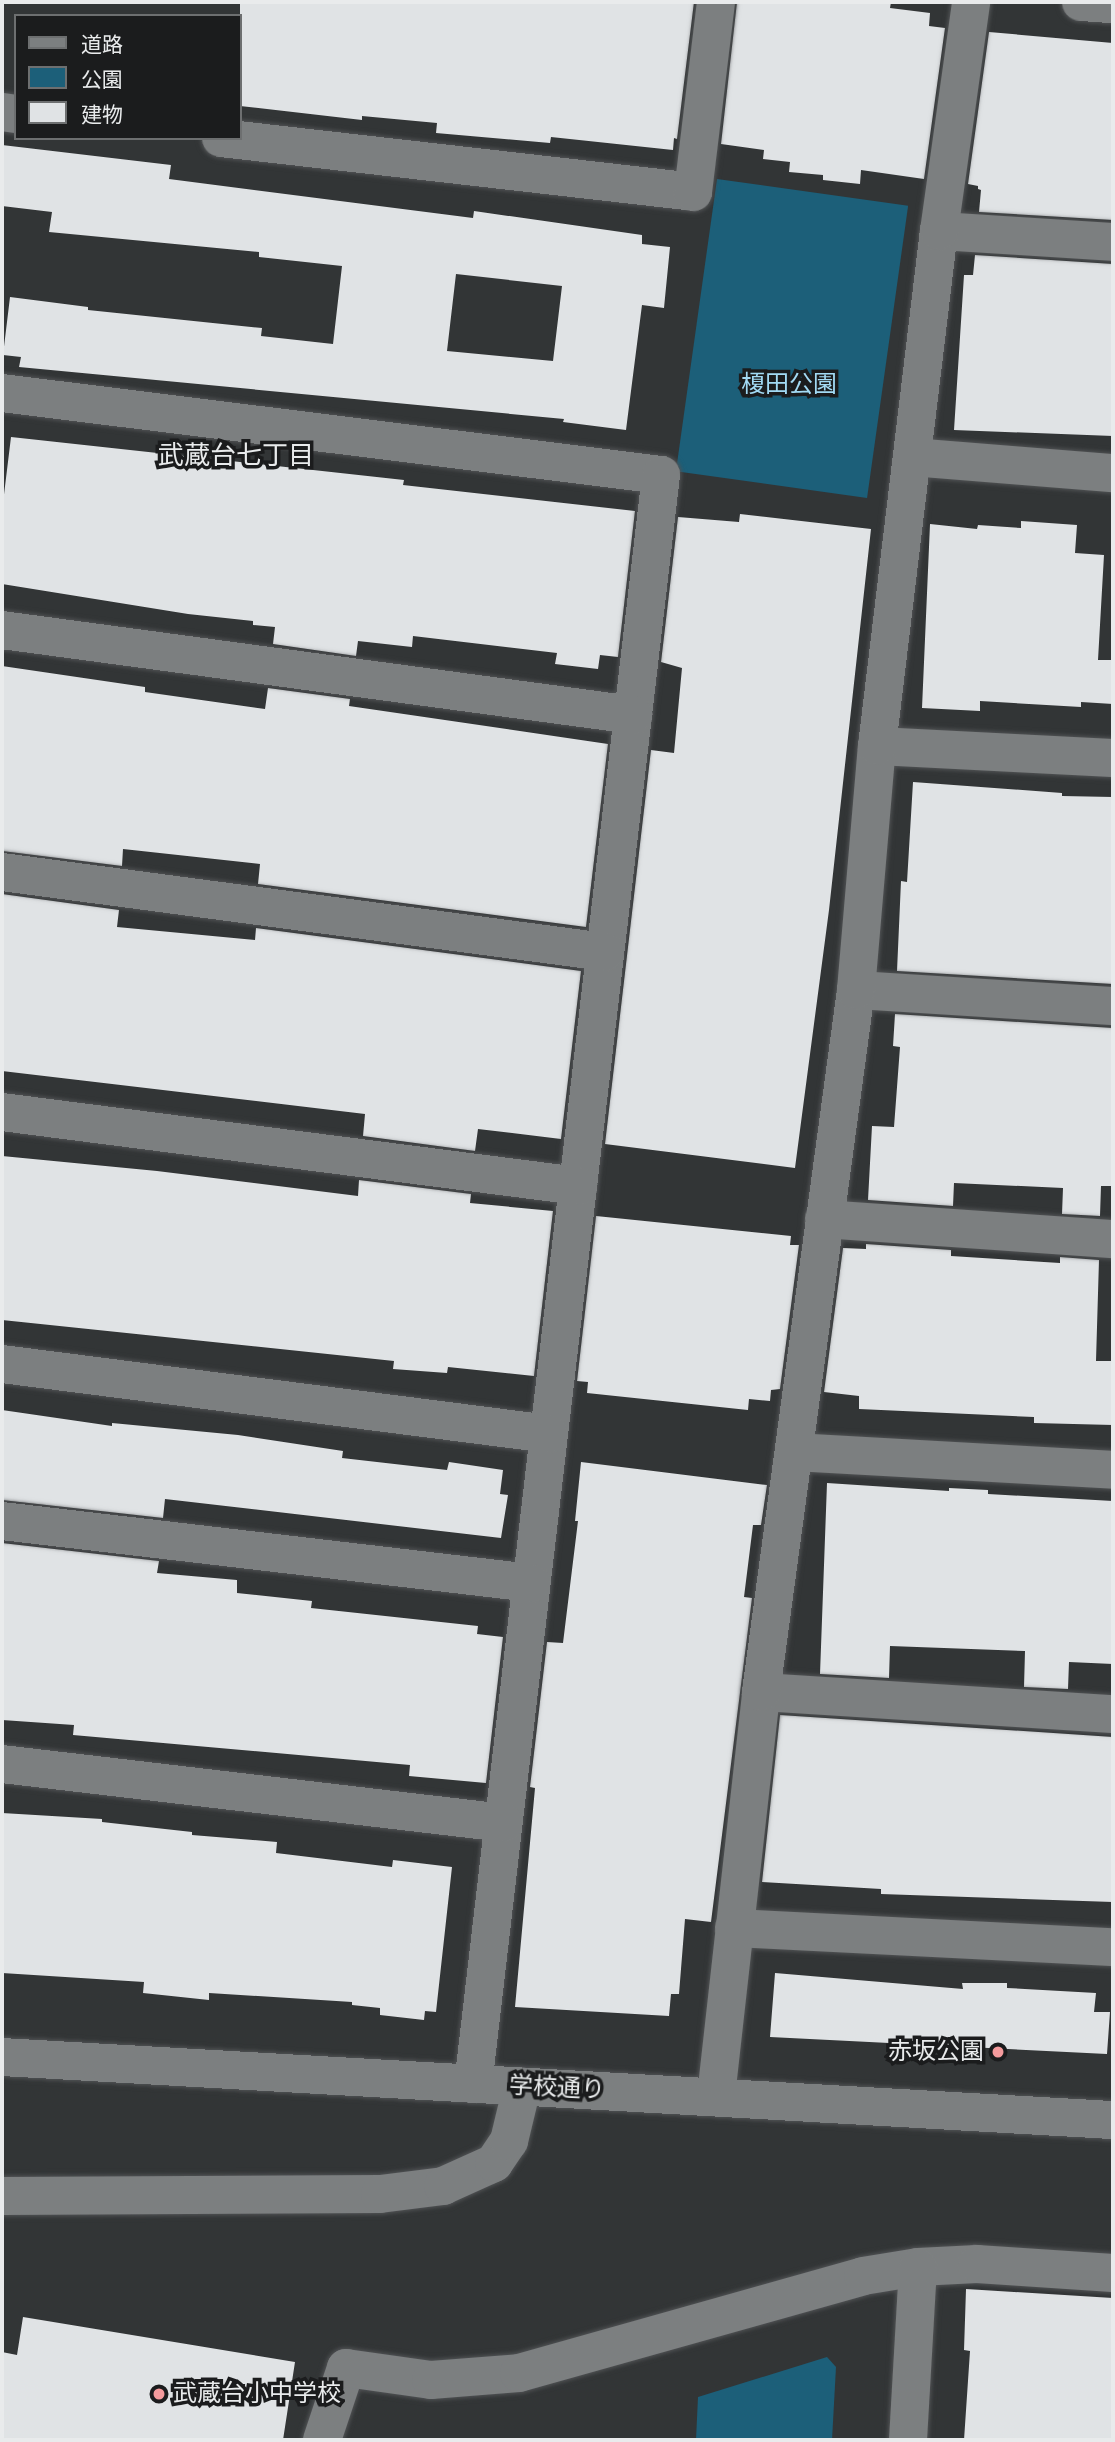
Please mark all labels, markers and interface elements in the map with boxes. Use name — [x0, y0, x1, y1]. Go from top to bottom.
legend — [14, 14, 242, 140]
text: 道路 — [81, 33, 123, 57]
text: 公園 — [81, 68, 123, 92]
text: 建物 — [81, 103, 123, 127]
park label: 榎田公園 — [741, 371, 837, 399]
district label: 武蔵台七丁目 — [158, 440, 314, 472]
place label: 赤坂公園 — [888, 2038, 984, 2066]
marker: 赤坂公園 — [990, 2044, 1006, 2060]
street label: 学校通り — [508, 2071, 606, 2105]
place label: 武蔵台小中学校 — [173, 2380, 341, 2408]
marker: 武蔵台小中学校 — [151, 2386, 167, 2402]

